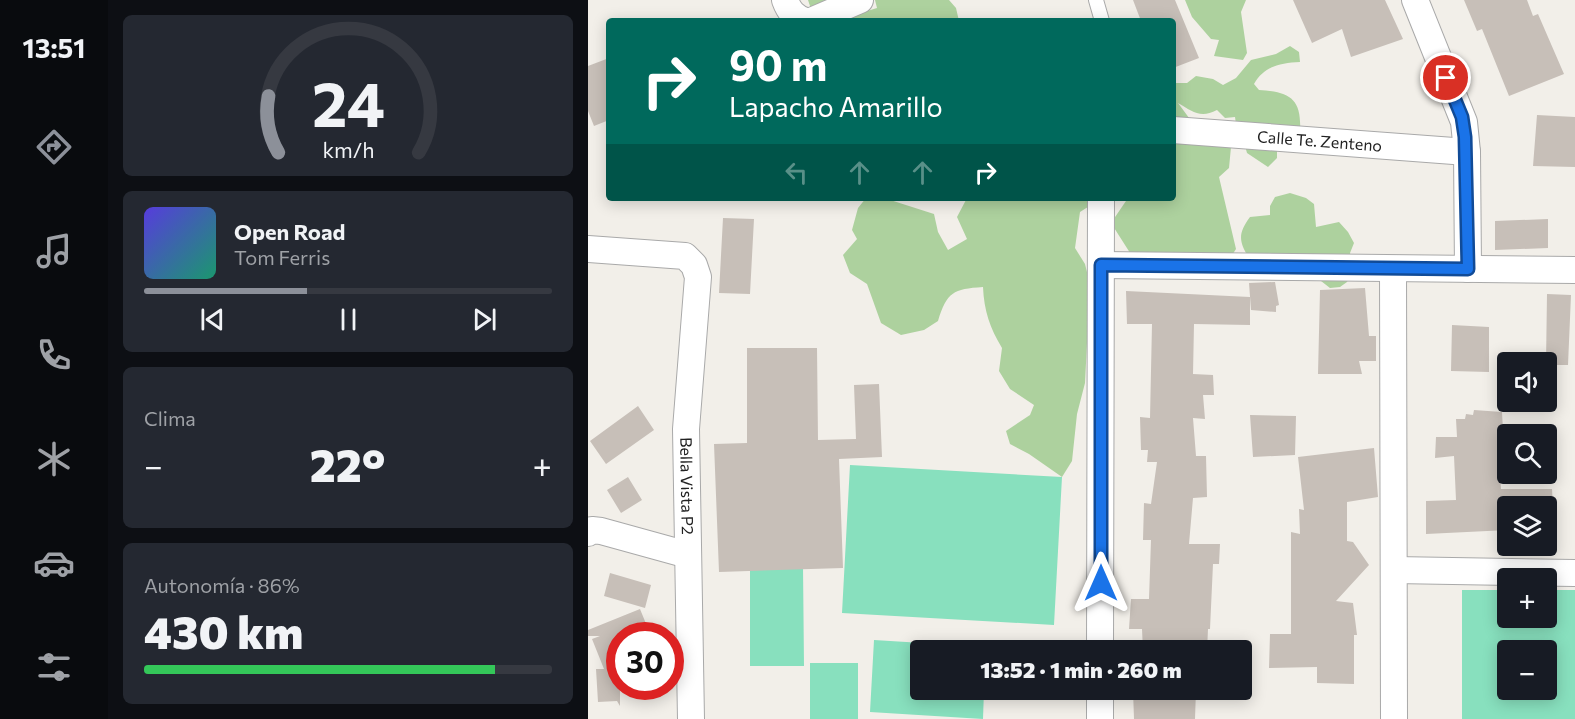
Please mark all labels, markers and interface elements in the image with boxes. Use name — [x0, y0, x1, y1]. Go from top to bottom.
text: 13:51 — [22, 31, 86, 64]
text: 90 m — [729, 38, 828, 90]
icon: right — [630, 42, 708, 120]
pin — [1420, 52, 1471, 103]
icon: arrive — [1429, 61, 1462, 94]
text: 24 — [312, 64, 384, 140]
text: Lapacho Amarillo — [729, 90, 943, 123]
icon: directions — [33, 126, 75, 168]
street label: Calle Te. Zenteno — [1256, 126, 1383, 155]
text: km/h — [322, 136, 374, 162]
icon: left — [780, 156, 813, 189]
icon: ahead — [843, 156, 876, 189]
icon: ahead — [906, 156, 939, 189]
icon: right — [969, 156, 1002, 189]
text: Open Road — [234, 218, 345, 245]
icon: music — [33, 230, 75, 272]
text: Tom Ferris — [234, 245, 330, 269]
icon: previous — [196, 303, 229, 336]
icon: pause — [332, 303, 365, 336]
icon: next — [468, 303, 501, 336]
icon: phone — [33, 334, 75, 376]
map controls — [1497, 352, 1557, 700]
button: sound — [1497, 352, 1557, 412]
text: Clima — [144, 406, 196, 430]
button: search — [1497, 424, 1557, 484]
text: 22° — [310, 436, 386, 491]
street label: Bella Vista P2 — [677, 437, 698, 535]
icon: climate — [33, 438, 75, 480]
text: − — [144, 444, 163, 485]
text: + — [533, 444, 552, 485]
button: layers — [1497, 496, 1557, 556]
icon: car — [33, 542, 75, 584]
position arrow — [1069, 551, 1133, 615]
button: + — [1497, 568, 1557, 628]
text: Autonomía · 86% — [144, 573, 300, 597]
text: 430 km — [144, 603, 303, 658]
speed limit sign: 30 — [606, 622, 684, 700]
button: − — [1497, 640, 1557, 700]
icon: filters — [33, 646, 75, 688]
text: 13:52 · 1 min · 260 m — [980, 656, 1182, 683]

